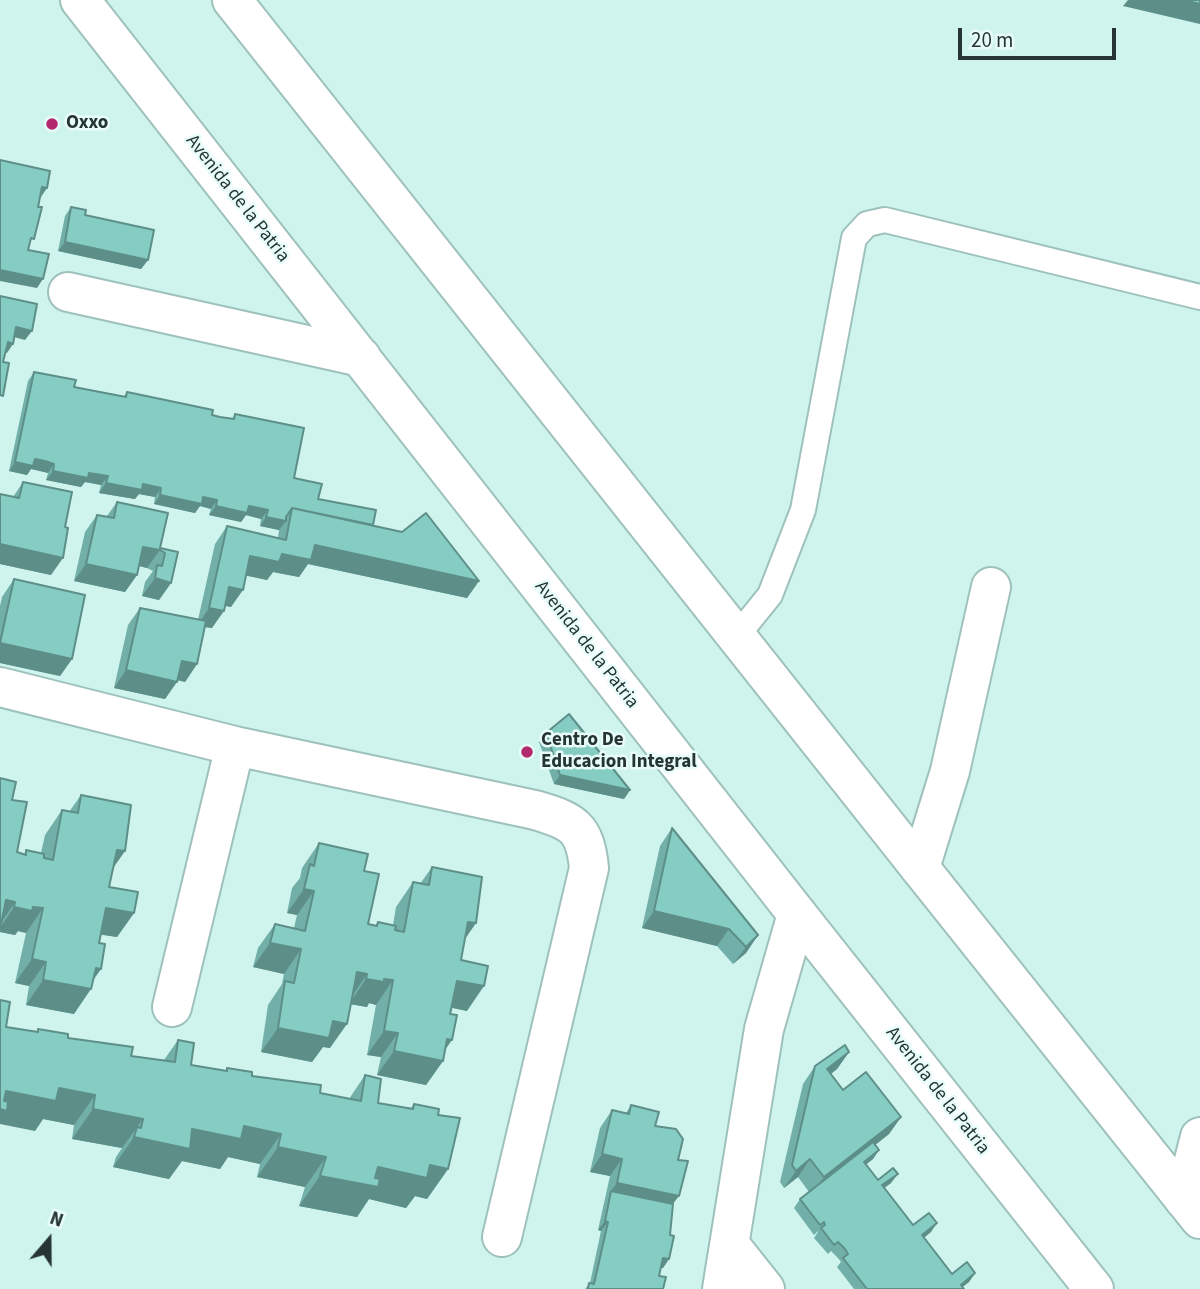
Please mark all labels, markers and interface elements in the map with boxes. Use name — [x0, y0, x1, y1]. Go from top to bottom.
scale bar — [962, 14, 1120, 58]
text: 20 m — [971, 25, 1013, 55]
place label: Oxxo — [66, 113, 108, 135]
marker: Oxxo — [44, 116, 60, 132]
street label: Avenida de la Patria — [180, 131, 294, 267]
street label: Avenida de la Patria — [529, 577, 643, 713]
place label: Centro De Educacion Integral — [541, 730, 697, 774]
marker: Centro De Educacion Integral — [519, 744, 535, 760]
street label: Avenida de la Patria — [880, 1023, 994, 1159]
north arrow — [14, 1205, 84, 1275]
text: N — [46, 1205, 67, 1235]

